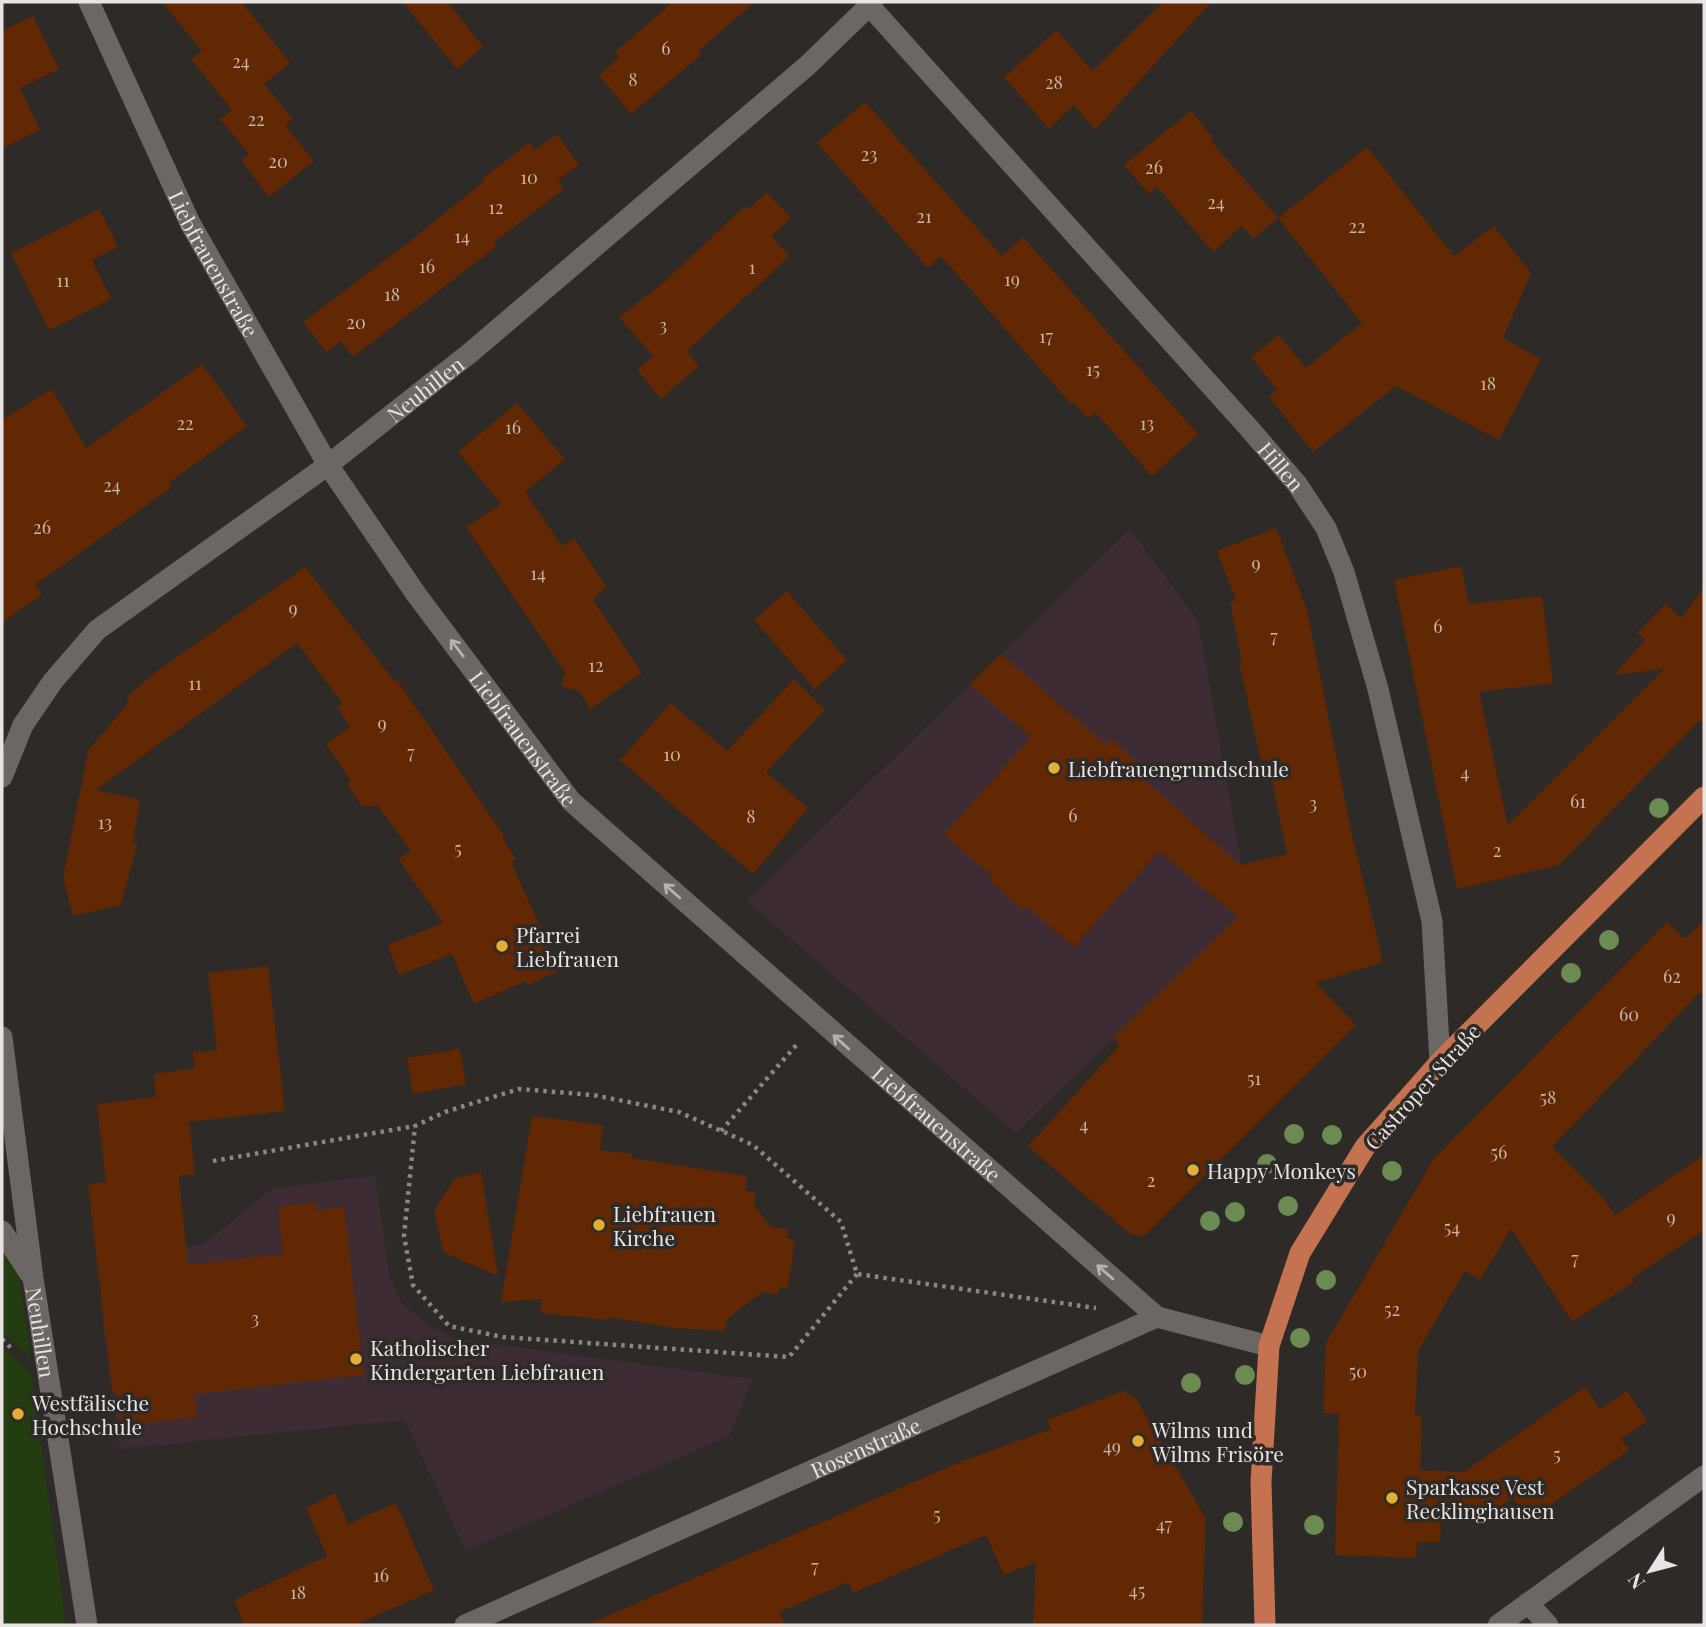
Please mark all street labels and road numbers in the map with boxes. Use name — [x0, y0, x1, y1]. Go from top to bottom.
street label: Liebfrauenstraße — [163, 186, 266, 341]
street label: Neuhillen — [381, 349, 470, 428]
street label: Hillen — [1252, 435, 1311, 497]
street label: Liebfrauenstraße — [464, 665, 584, 812]
street label: Castroper Straße — [1358, 1017, 1486, 1155]
street label: Liebfrauenstraße — [867, 1059, 1007, 1188]
street label: Neuhillen — [21, 1285, 62, 1380]
street label: Rosenstraße — [806, 1410, 924, 1484]

